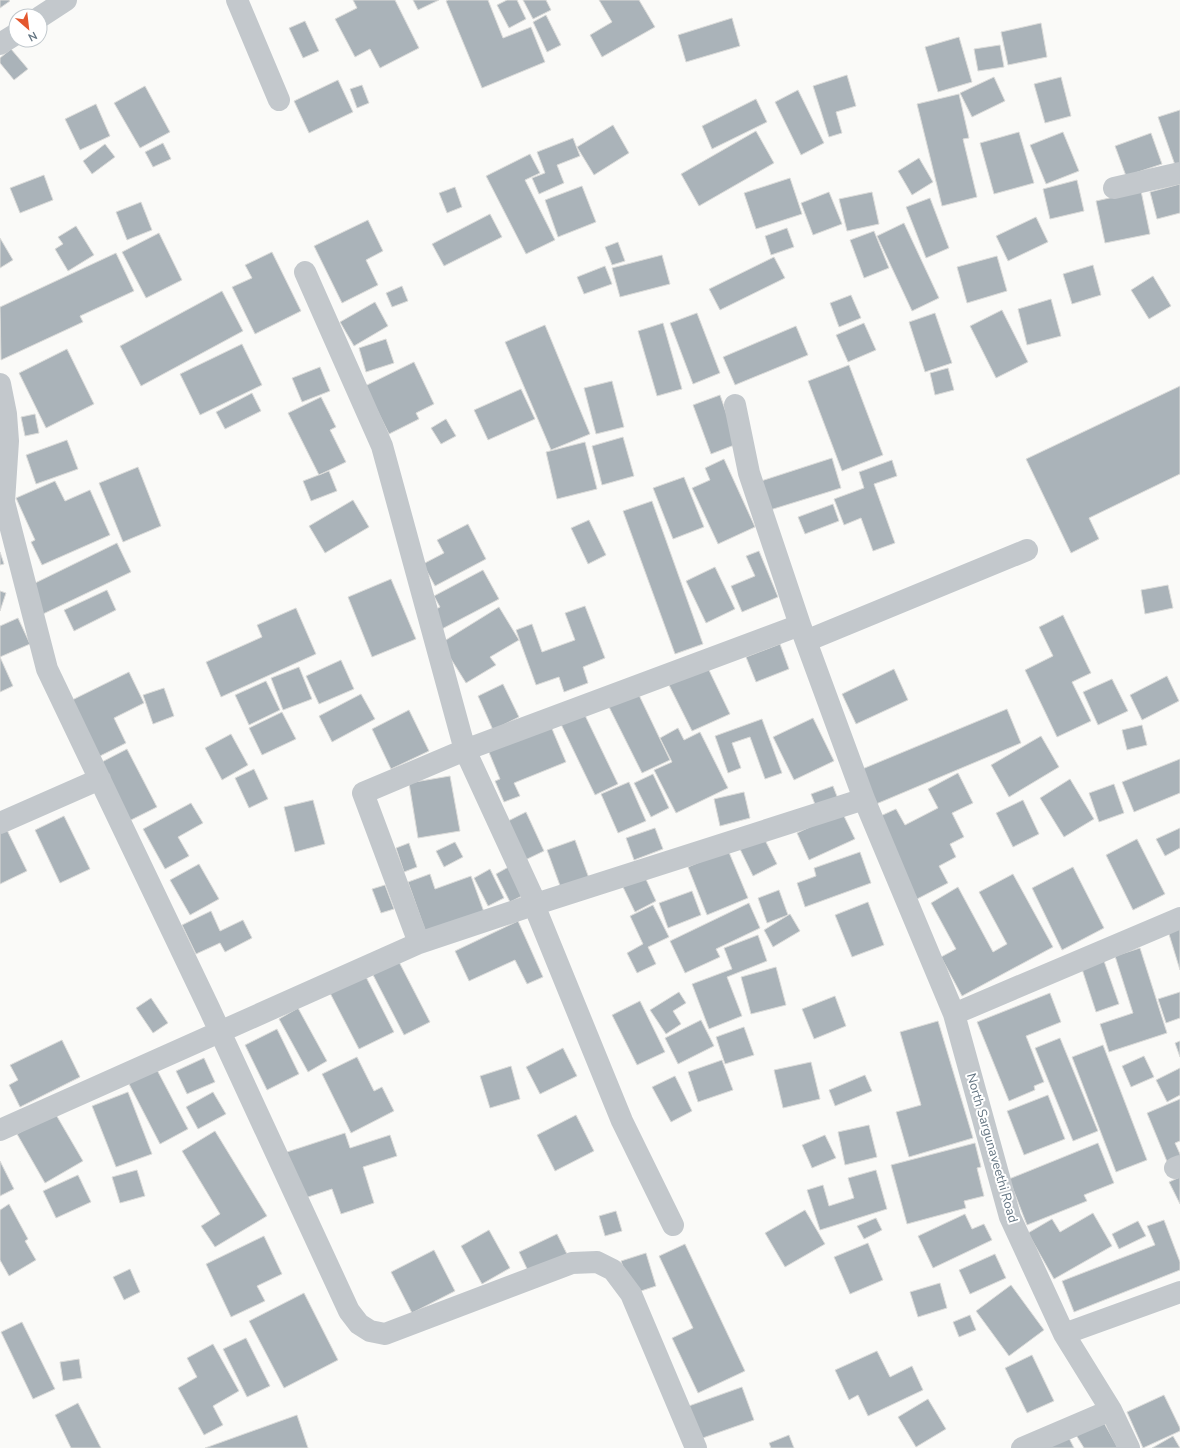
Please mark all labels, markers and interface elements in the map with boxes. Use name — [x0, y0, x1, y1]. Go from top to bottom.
north arrow — [8, 8, 48, 48]
text: N — [25, 28, 40, 45]
street label: North Sargunaveethi Road — [962, 1071, 1022, 1225]

